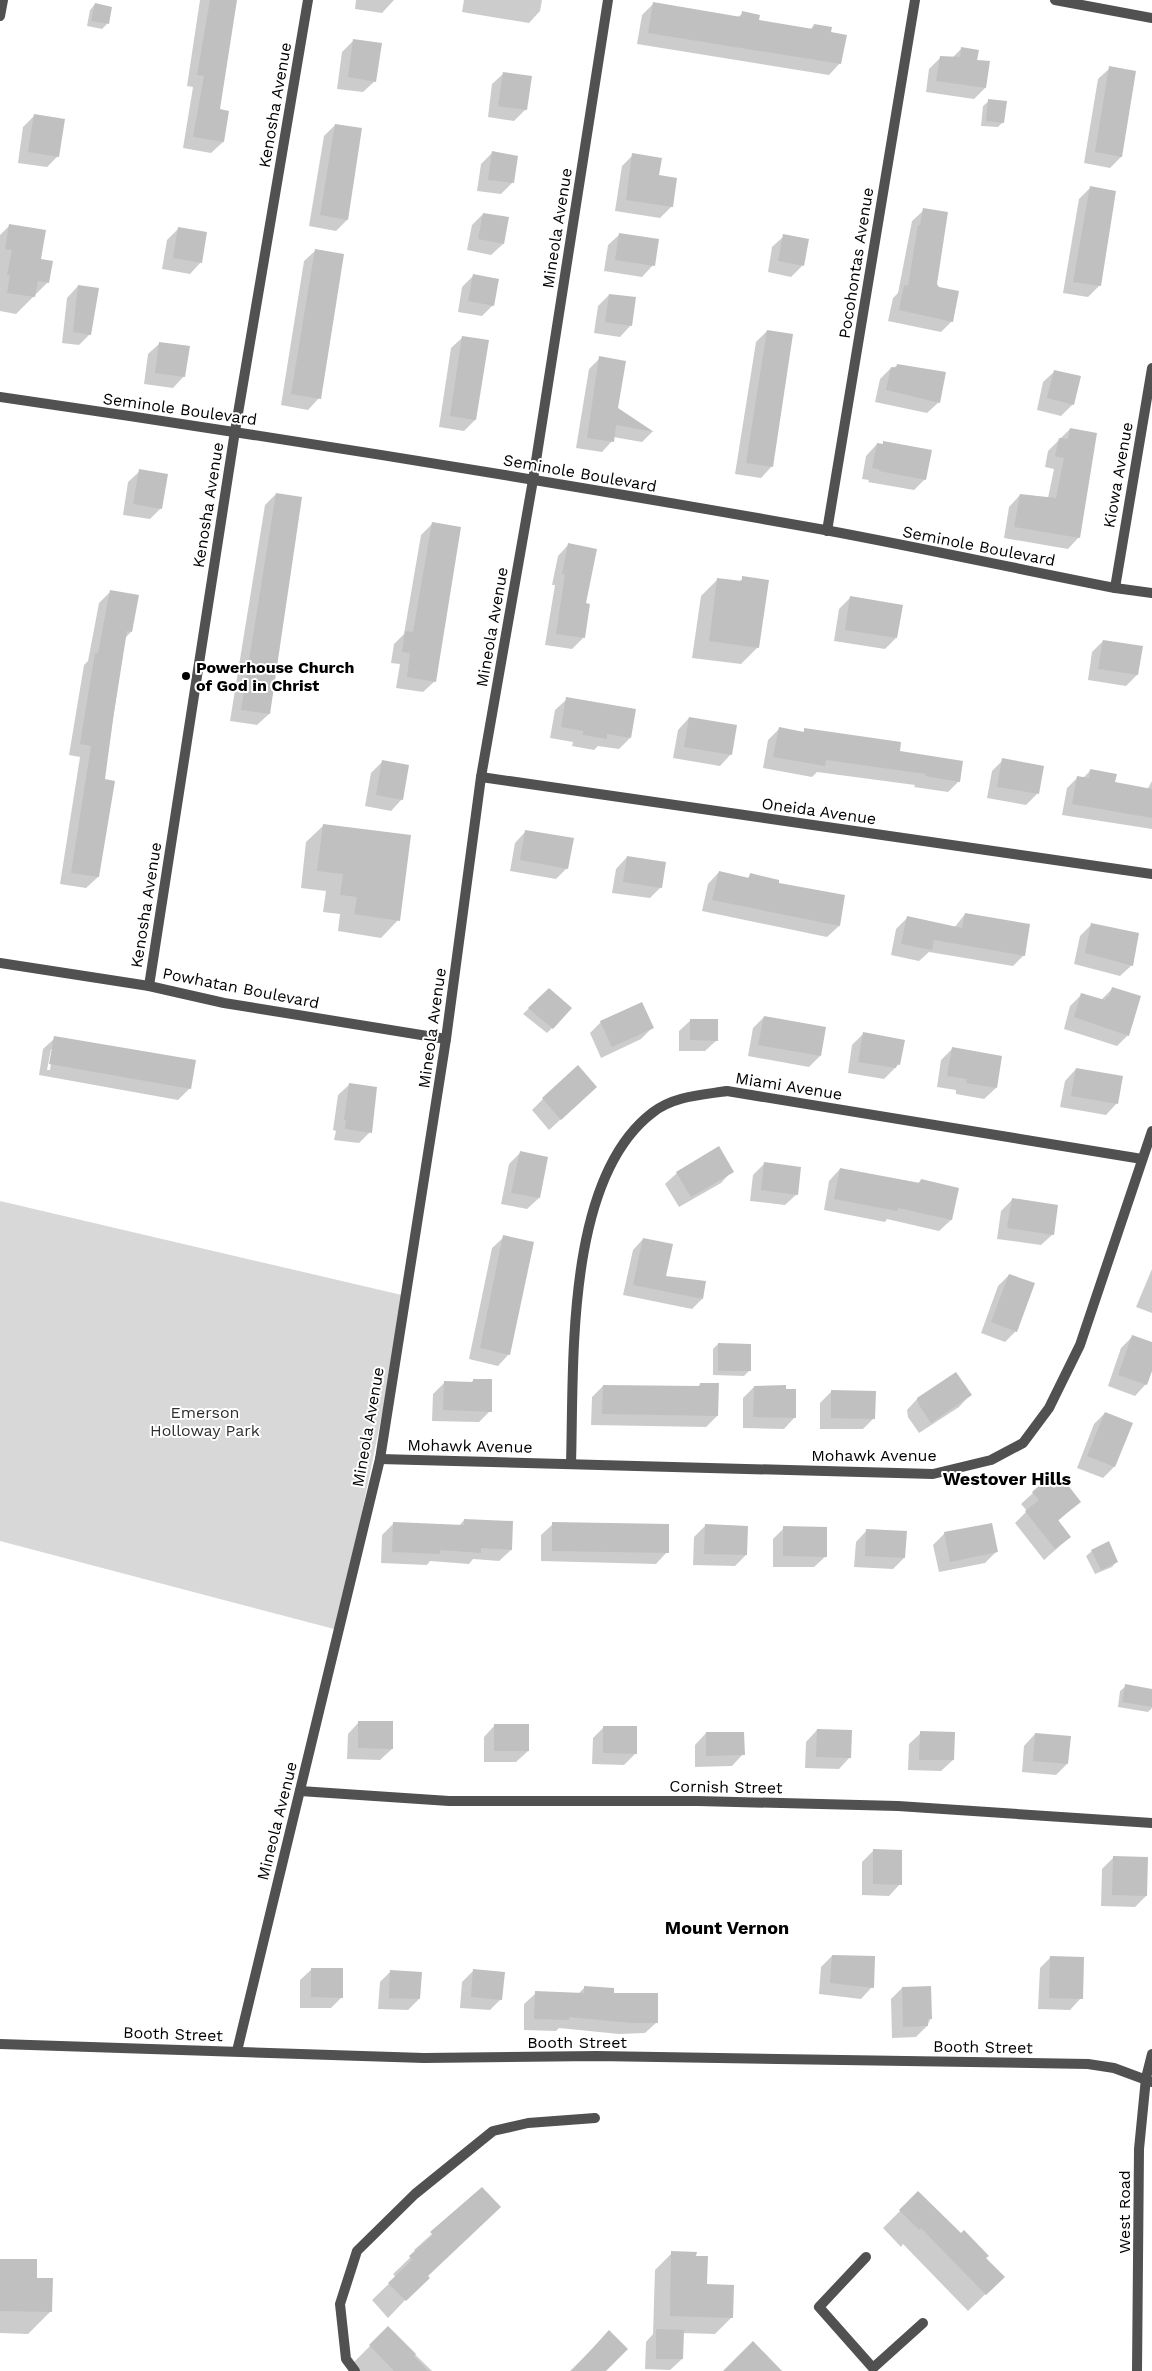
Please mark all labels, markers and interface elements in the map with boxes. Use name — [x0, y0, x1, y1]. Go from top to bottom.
street label: Kenosha Avenue — [255, 41, 295, 169]
street label: Mineola Avenue — [538, 166, 576, 290]
street label: Pocohontas Avenue — [835, 186, 877, 340]
street label: Seminole Boulevard — [102, 389, 258, 429]
street label: Kiowa Avenue — [1099, 420, 1137, 530]
street label: Kenosha Avenue — [189, 441, 227, 569]
street label: Seminole Boulevard — [502, 450, 658, 496]
street label: Seminole Boulevard — [901, 522, 1057, 570]
street label: Mineola Avenue — [472, 565, 512, 689]
place label: Powerhouse Church of God in Christ — [196, 658, 354, 695]
marker: Powerhouse Church of God in Christ — [180, 670, 192, 682]
street label: Oneida Avenue — [761, 794, 877, 828]
street label: Kenosha Avenue — [127, 841, 165, 969]
street label: Powhatan Boulevard — [161, 963, 321, 1013]
street label: Mineola Avenue — [414, 966, 450, 1090]
street label: Miami Avenue — [734, 1068, 844, 1104]
street label: Mineola Avenue — [348, 1365, 388, 1489]
park label: Emerson Holloway Park — [150, 1403, 260, 1440]
street label: Mohawk Avenue — [407, 1435, 533, 1457]
street label: Mohawk Avenue — [811, 1446, 937, 1465]
district label: Westover Hills — [943, 1468, 1072, 1489]
street label: Mineola Avenue — [253, 1760, 301, 1882]
street label: Cornish Street — [669, 1777, 783, 1797]
district label: Mount Vernon — [665, 1917, 789, 1938]
street label: Booth Street — [123, 2023, 223, 2045]
street label: Booth Street — [527, 2033, 627, 2052]
street label: Booth Street — [933, 2037, 1033, 2057]
street label: West Road — [1115, 2170, 1134, 2254]

